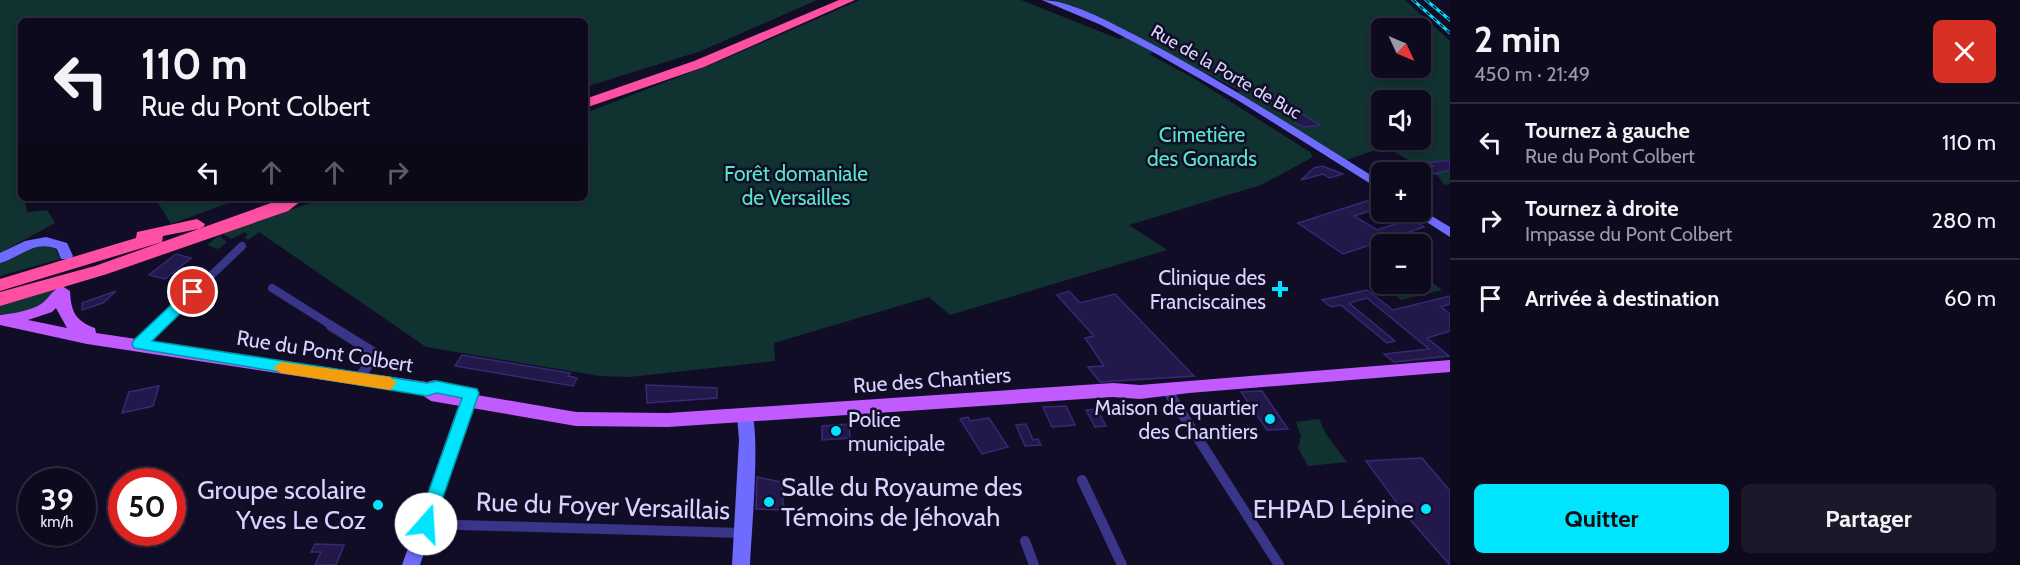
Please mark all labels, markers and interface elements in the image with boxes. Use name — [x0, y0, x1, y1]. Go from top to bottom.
text: 2 min — [1474, 17, 1561, 61]
north arrow — [1371, 18, 1431, 78]
map controls — [1371, 18, 1431, 294]
street label: Rue de la Porte de Buc — [1147, 20, 1305, 124]
button: close — [1933, 20, 1996, 83]
text: 110 m — [141, 38, 248, 90]
icon: left — [42, 42, 120, 120]
text: 450 m · 21:49 — [1474, 62, 1590, 86]
text: Rue du Pont Colbert — [141, 90, 370, 123]
button: sound — [1371, 90, 1431, 150]
text: Tournez à gauche — [1525, 117, 1690, 144]
park label: Cimetière des Gonards — [1147, 122, 1257, 171]
icon: left — [1474, 126, 1507, 159]
text: 110 m — [1942, 129, 1996, 156]
text: Rue du Pont Colbert — [1525, 144, 1695, 168]
icon: left — [192, 156, 225, 189]
icon: ahead — [255, 156, 288, 189]
icon: ahead — [318, 156, 351, 189]
icon: right — [381, 156, 414, 189]
park label: Forêt domaniale de Versailles — [724, 161, 868, 210]
button: + — [1371, 162, 1431, 222]
text: Tournez à droite — [1525, 195, 1679, 222]
icon: right — [1474, 204, 1507, 237]
text: 280 m — [1932, 207, 1996, 234]
text: Impasse du Pont Colbert — [1525, 222, 1732, 246]
button: − — [1371, 234, 1431, 294]
place label: Clinique des Franciscaines — [1150, 265, 1266, 314]
pin — [167, 266, 218, 317]
icon: arrive — [176, 275, 209, 308]
marker: Clinique des Franciscaines — [1271, 280, 1289, 298]
icon: arrive — [1474, 282, 1507, 315]
text: Arrivée à destination — [1525, 285, 1719, 312]
text: 60 m — [1944, 285, 1996, 312]
street label: Rue du Pont Colbert — [235, 325, 415, 377]
street label: Rue des Chantiers — [852, 362, 1012, 398]
place label: Maison de quartier des Chantiers — [1094, 395, 1258, 444]
place label: Police municipale — [848, 407, 945, 456]
marker: Maison de quartier des Chantiers — [1263, 412, 1277, 426]
marker: Police municipale — [829, 424, 843, 438]
speed limit sign: 50 — [108, 468, 186, 546]
place label: Salle du Royaume des Témoins de Jéhovah — [781, 471, 1023, 533]
place label: Groupe scolaire Yves Le Coz — [197, 474, 366, 536]
text: 39 — [40, 481, 74, 518]
button: Quitter — [1474, 484, 1729, 553]
button: Partager — [1741, 484, 1996, 553]
street label: Rue du Foyer Versaillais — [475, 486, 731, 526]
position arrow — [394, 492, 458, 556]
place label: EHPAD Lépine — [1253, 493, 1414, 525]
marker: Salle du Royaume des Témoins de Jéhovah — [762, 495, 776, 509]
marker: Groupe scolaire Yves Le Coz — [371, 498, 385, 512]
marker: EHPAD Lépine — [1419, 502, 1433, 516]
text: km/h — [41, 513, 73, 531]

